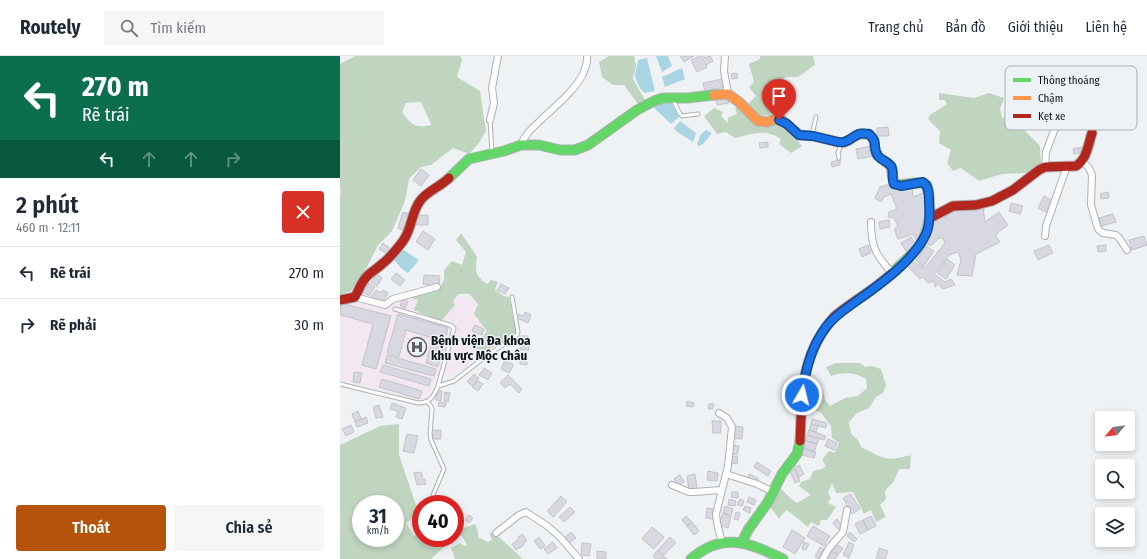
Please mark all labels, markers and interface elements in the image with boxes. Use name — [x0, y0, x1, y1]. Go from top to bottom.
search box — [104, 10, 384, 46]
text: Routely — [20, 16, 80, 39]
icon: search — [118, 17, 140, 39]
text: Tìm kiếm — [150, 19, 206, 37]
text: Trang chủ — [868, 19, 924, 36]
text: Bản đồ — [946, 19, 986, 36]
text: Giới thiệu — [1008, 19, 1063, 36]
text: Liên hệ — [1085, 19, 1127, 36]
legend — [1005, 66, 1137, 130]
text: 270 m — [82, 70, 149, 103]
icon: left — [16, 72, 68, 124]
text: Thông thoáng — [1038, 74, 1100, 87]
pin — [762, 79, 796, 120]
icon: arrive — [768, 85, 790, 107]
text: Chậm — [1038, 92, 1063, 105]
text: Rẽ trái — [82, 104, 130, 126]
text: Kẹt xe — [1038, 110, 1065, 123]
icon: left — [96, 148, 118, 170]
icon: ahead — [138, 148, 160, 170]
icon: ahead — [180, 148, 202, 170]
icon: right — [222, 148, 244, 170]
text: 2 phút — [16, 191, 79, 219]
button: close — [282, 191, 324, 233]
text: 460 m · 12:11 — [16, 220, 80, 235]
icon: left — [16, 262, 38, 284]
text: Rẽ trái — [50, 264, 91, 282]
text: 270 m — [289, 264, 324, 282]
icon: right — [16, 314, 38, 336]
text: Rẽ phải — [50, 316, 96, 334]
text: 30 m — [294, 316, 324, 334]
place label: Bệnh viện Đa khoa khu vực Mộc Châu — [431, 333, 531, 363]
hospital icon: Bệnh viện Đa khoa khu vực Mộc Châu — [406, 336, 428, 358]
position arrow — [781, 374, 823, 416]
north arrow — [1095, 411, 1135, 451]
map controls — [1095, 411, 1135, 547]
button: search — [1095, 459, 1135, 499]
speed limit sign: 40 — [412, 495, 464, 547]
text: 31 — [369, 504, 387, 528]
button: Thoát — [16, 505, 166, 551]
button: Chia sẻ — [174, 505, 324, 551]
button: layers — [1095, 507, 1135, 547]
text: km/h — [367, 525, 389, 537]

